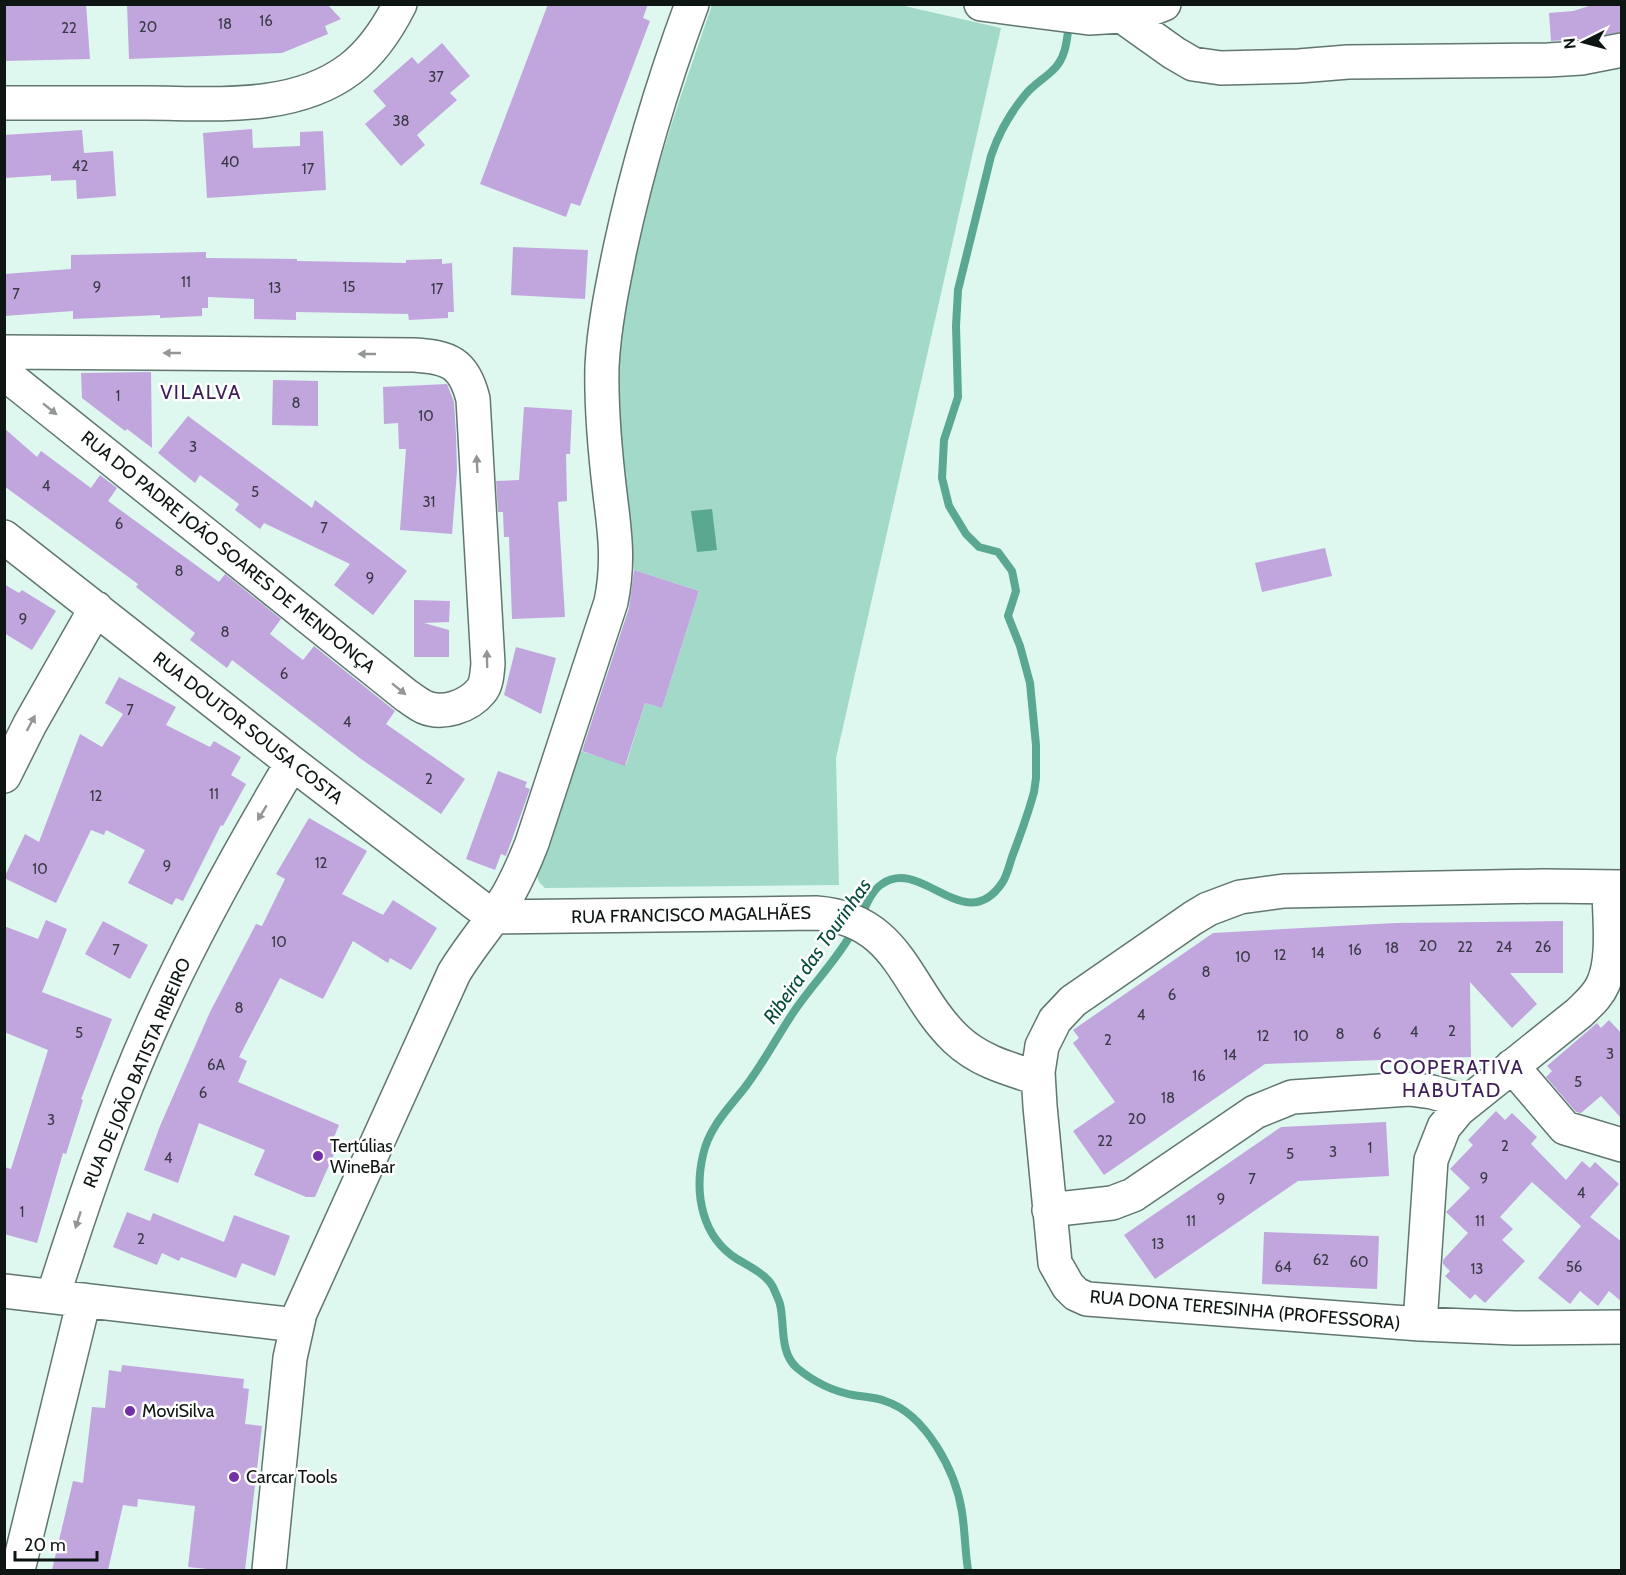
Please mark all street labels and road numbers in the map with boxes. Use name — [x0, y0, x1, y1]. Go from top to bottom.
street label: RUA DO PADRE JOÃO SOARES DE MENDONÇA — [76, 426, 380, 678]
street label: RUA DOUTOR SOUSA COSTA — [149, 647, 347, 809]
street label: RUA FRANCISCO MAGALHÃES — [571, 902, 811, 928]
street label: RUA DE JOÃO BATISTA RIBEIRO — [78, 955, 196, 1191]
street label: RUA DONA TERESINHA (PROFESSORA) — [1089, 1285, 1401, 1335]

